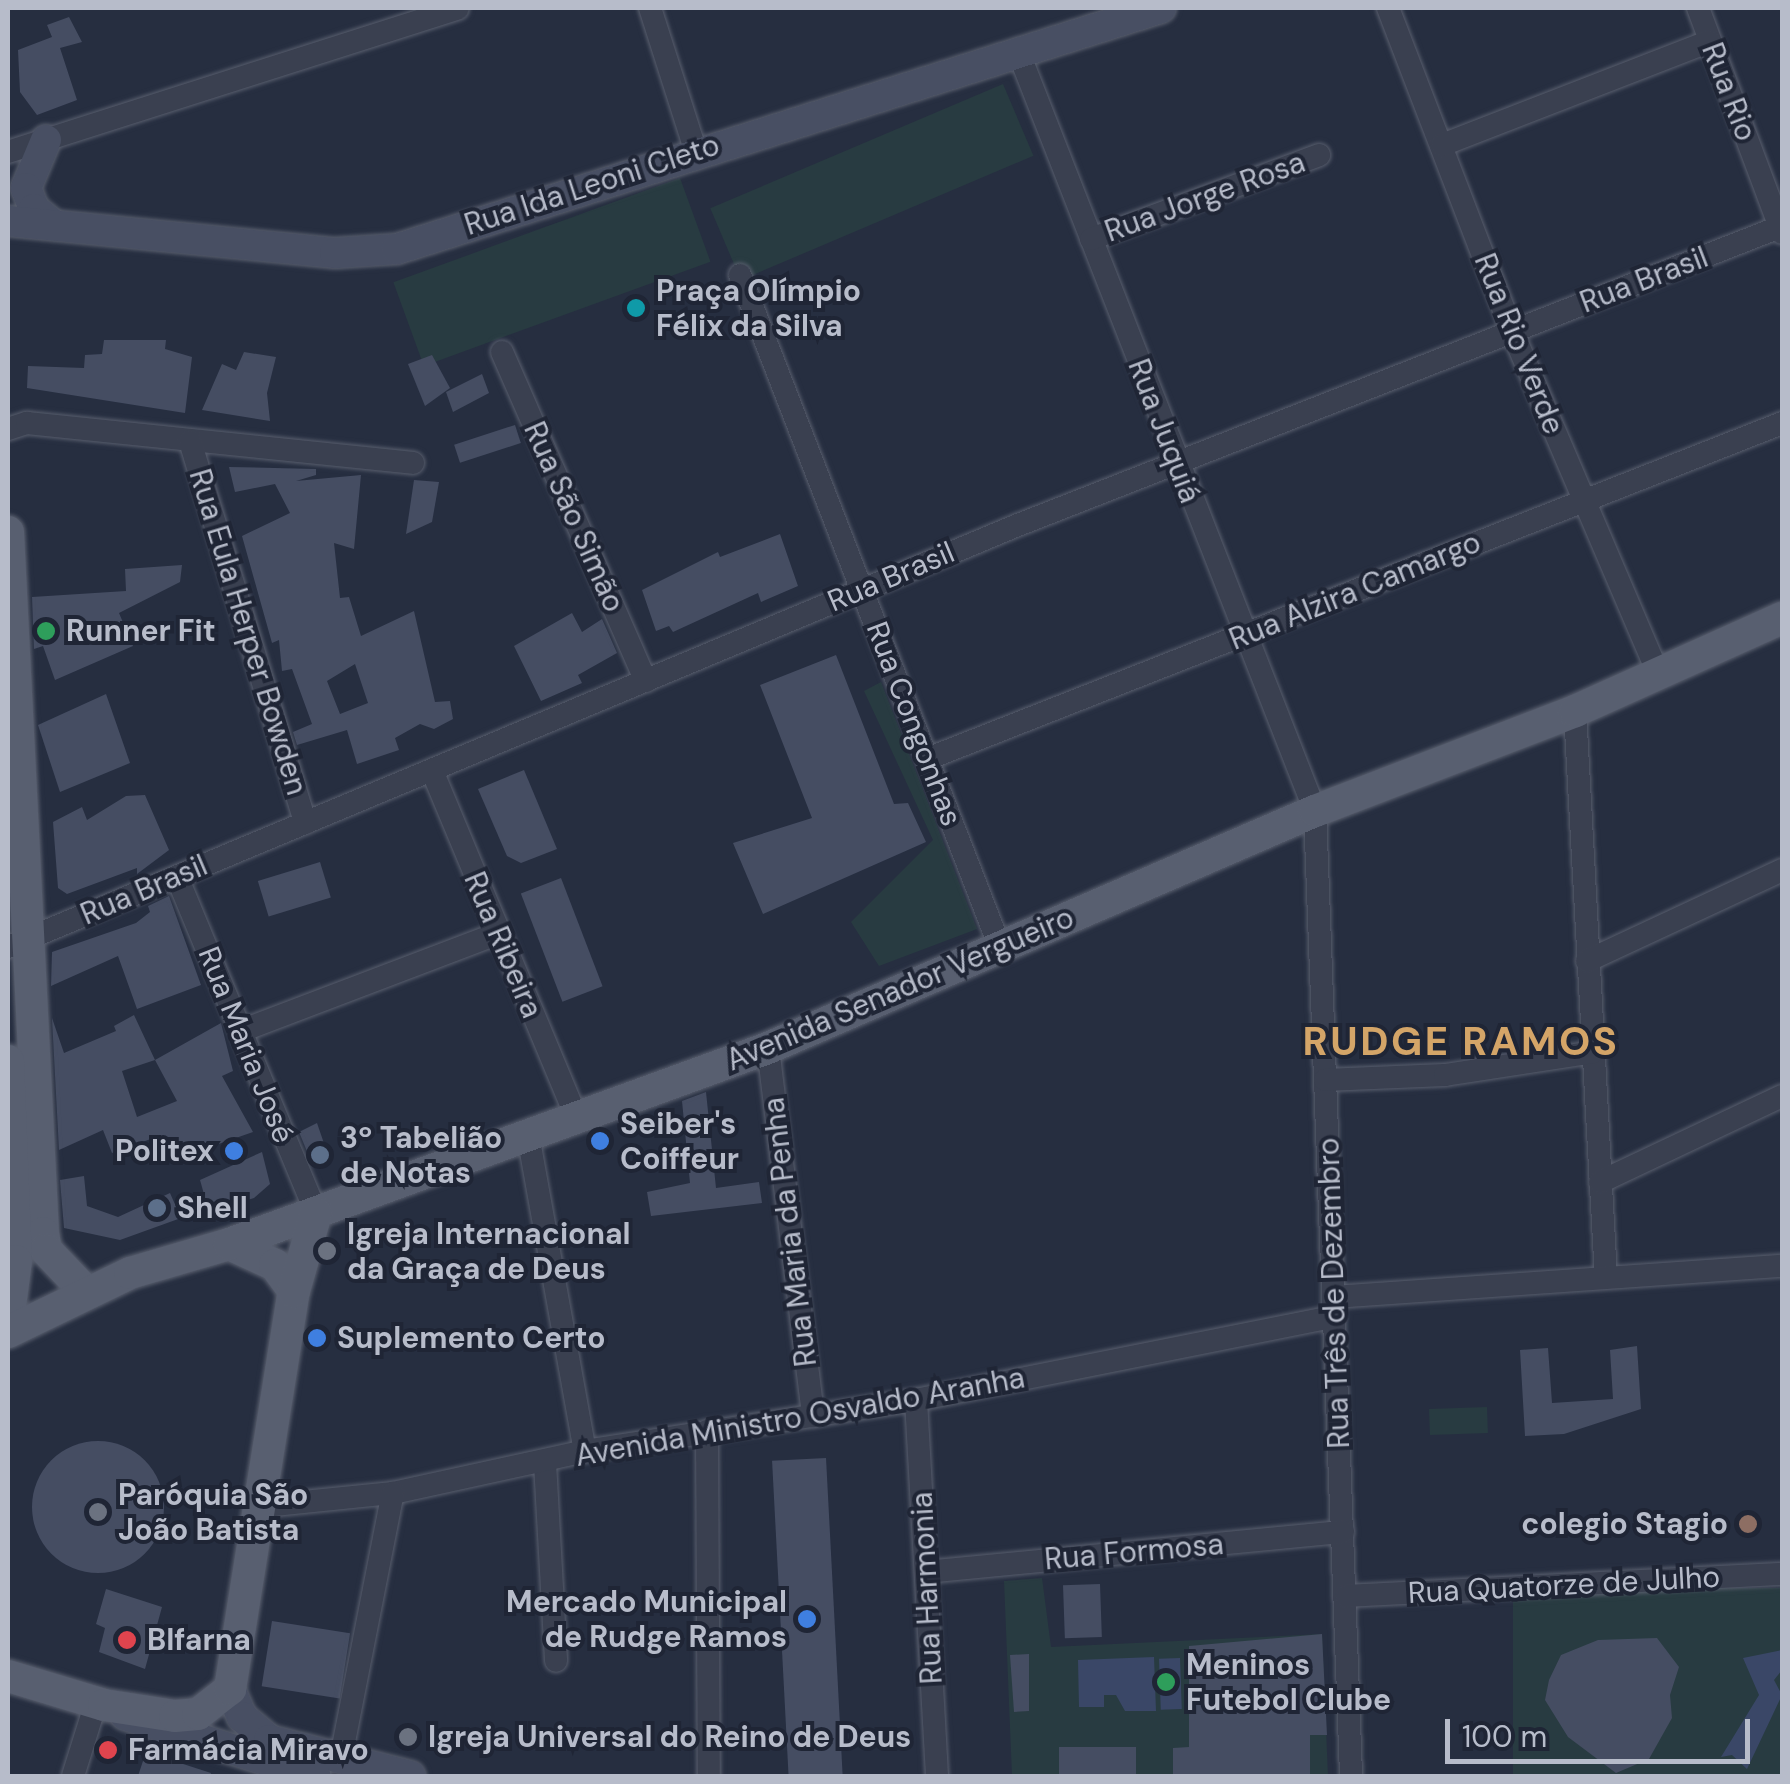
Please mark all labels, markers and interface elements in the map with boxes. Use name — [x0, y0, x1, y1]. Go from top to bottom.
street label: Rua Rio — [1694, 38, 1764, 146]
street label: Rua Ida Leoni Cleto — [460, 127, 724, 243]
street label: Rua Jorge Rosa — [1100, 144, 1310, 250]
street label: Rua Brasil — [1575, 239, 1713, 321]
street label: Rua Rio Verde — [1466, 248, 1572, 440]
place label: Praça Olímpio Félix da Silva — [656, 273, 861, 344]
marker: Praça Olímpio Félix da Silva — [625, 297, 647, 319]
street label: Rua Juquiá — [1120, 354, 1208, 508]
street label: Rua São Simão — [516, 416, 632, 618]
street label: Rua Eula Herper Bowden — [181, 465, 315, 799]
street label: Rua Alzira Camargo — [1224, 524, 1486, 658]
street label: Rua Brasil — [822, 534, 960, 620]
place label: Runner Fit — [66, 613, 216, 649]
street label: Rua Congonhas — [859, 617, 969, 831]
marker: Runner Fit — [35, 620, 57, 642]
street label: Rua Brasil — [75, 847, 213, 933]
street label: Rua Ribeira — [456, 867, 550, 1023]
street label: Avenida Senador Vergueiro — [721, 899, 1079, 1079]
street label: Rua Maria José — [190, 942, 302, 1148]
district label: RUDGE RAMOS — [1303, 1017, 1619, 1065]
street label: Rua Maria da Penha — [756, 1095, 824, 1369]
place label: Seiber's Coiffeur — [620, 1106, 739, 1176]
place label: 3º Tabelião de Notas — [340, 1120, 502, 1190]
marker: Seiber's Coiffeur — [589, 1130, 611, 1152]
place label: Politex — [115, 1133, 214, 1169]
street label: Rua Três de Dezembro — [1311, 1137, 1357, 1449]
marker: Politex — [223, 1140, 245, 1162]
marker: 3º Tabelião de Notas — [309, 1144, 331, 1166]
place label: Shell — [177, 1190, 248, 1226]
marker: Shell — [146, 1197, 168, 1219]
place label: Igreja Internacional da Graça de Deus — [347, 1216, 631, 1286]
marker: Igreja Internacional da Graça de Deus — [316, 1240, 338, 1262]
place label: Suplemento Certo — [337, 1320, 605, 1356]
marker: Suplemento Certo — [306, 1327, 328, 1349]
street label: Avenida Ministro Osvaldo Aranha — [573, 1360, 1027, 1474]
place label: Paróquia São João Batista — [118, 1477, 308, 1548]
street label: Rua Harmonia — [904, 1491, 950, 1685]
marker: Paróquia São João Batista — [87, 1501, 109, 1523]
place label: colegio Stagio — [1521, 1506, 1728, 1542]
marker: colegio Stagio — [1737, 1513, 1759, 1535]
street label: Rua Formosa — [1043, 1526, 1225, 1578]
street label: Rua Quatorze de Julho — [1407, 1559, 1721, 1611]
place label: Mercado Municipal de Rudge Ramos — [506, 1584, 787, 1654]
marker: Mercado Municipal de Rudge Ramos — [796, 1608, 818, 1630]
place label: BIfarna — [147, 1622, 251, 1658]
marker: BIfarna — [116, 1629, 138, 1651]
place label: Meninos Futebol Clube — [1186, 1647, 1391, 1718]
marker: Meninos Futebol Clube — [1155, 1671, 1177, 1693]
scale bar — [1450, 1699, 1755, 1761]
text: 100 m — [1462, 1717, 1547, 1756]
place label: Igreja Universal do Reino de Deus — [428, 1719, 911, 1755]
marker: Igreja Universal do Reino de Deus — [397, 1726, 419, 1748]
place label: Farmácia Miravo — [128, 1732, 369, 1768]
marker: Farmácia Miravo — [97, 1739, 119, 1761]

